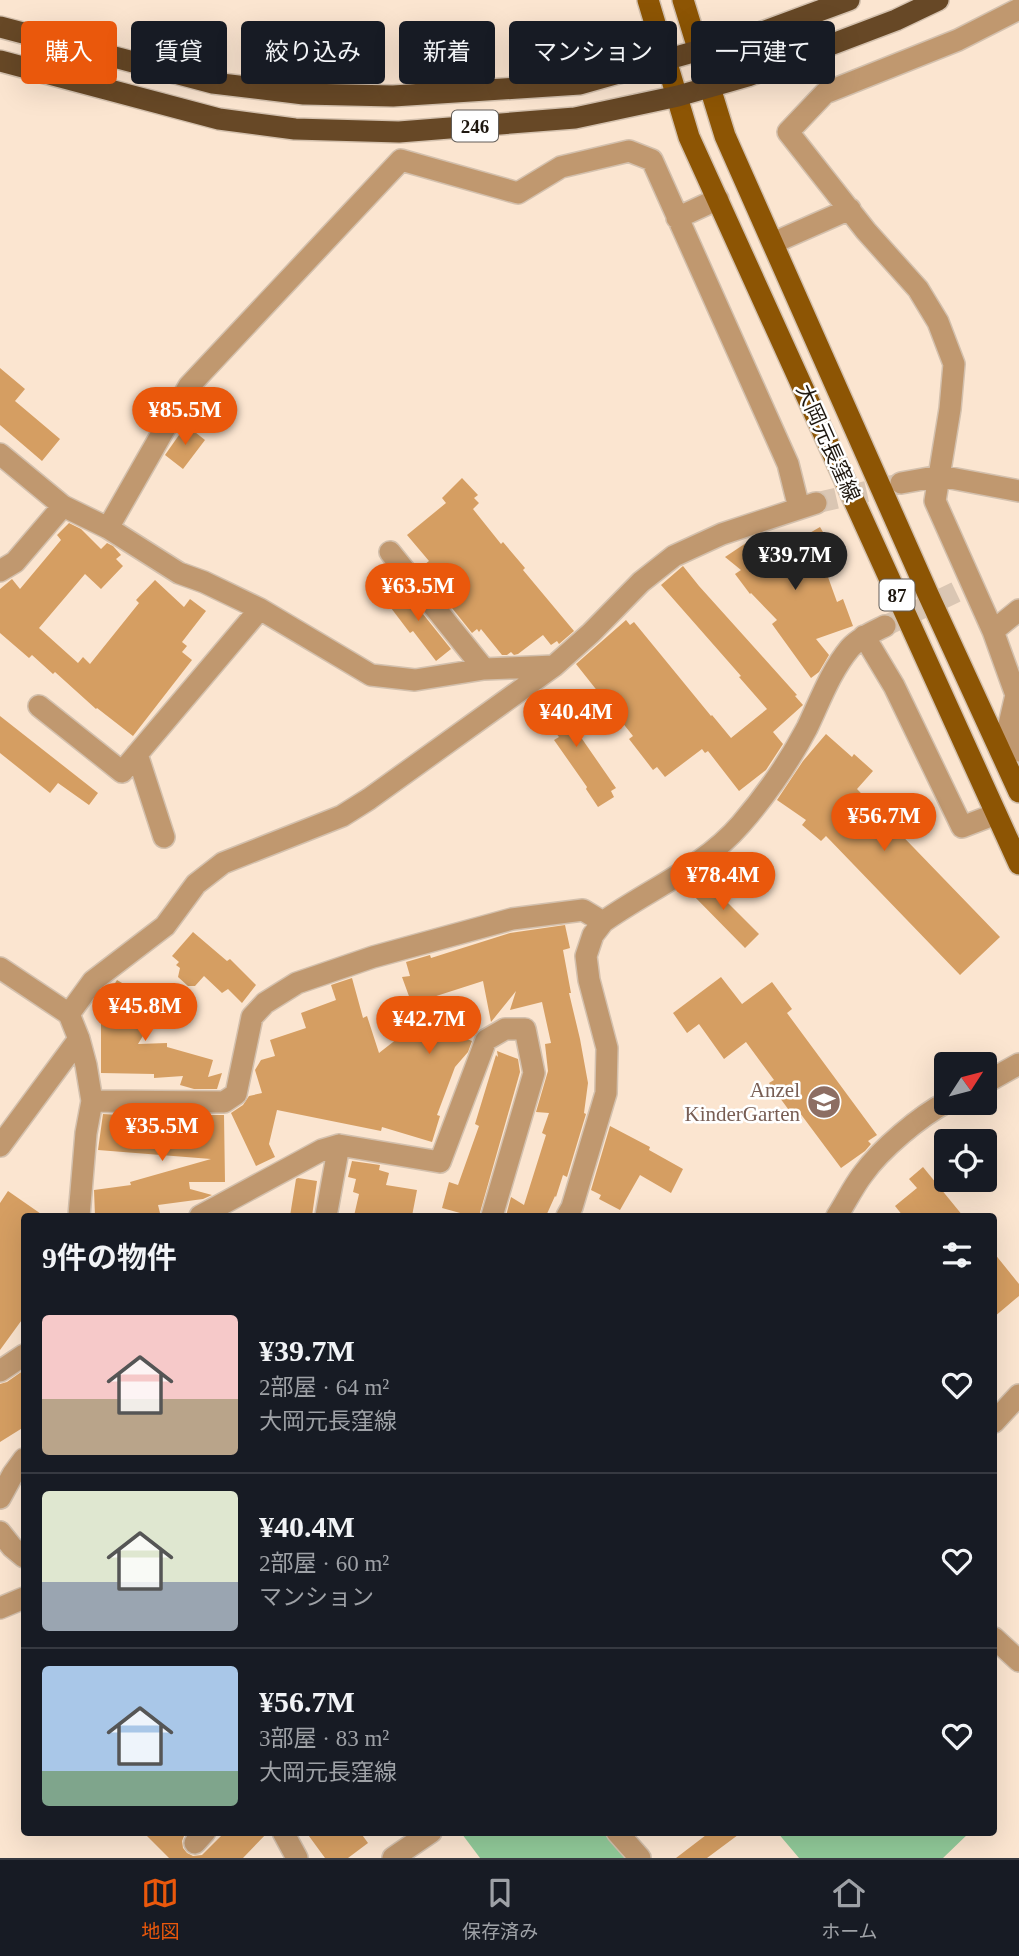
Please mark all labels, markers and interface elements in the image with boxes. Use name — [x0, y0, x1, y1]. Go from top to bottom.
chip: 購入 — [21, 21, 117, 84]
chip: 賃貸 — [131, 21, 227, 84]
chip: 絞り込み — [241, 21, 385, 84]
chip: 新着 — [399, 21, 495, 84]
chip: マンション — [509, 21, 677, 84]
chip: 一戸建て — [691, 21, 835, 84]
road number: 246 — [452, 110, 498, 142]
street label: 大岡元長窪線 — [791, 381, 865, 505]
pin: ¥85.5M — [128, 388, 242, 447]
text: ¥85.5M — [148, 397, 222, 422]
pin: ¥39.7M — [738, 532, 852, 592]
text: ¥39.7M — [758, 542, 832, 567]
pin: ¥63.5M — [361, 564, 475, 623]
text: ¥63.5M — [381, 573, 455, 598]
road number: 87 — [880, 580, 914, 610]
pin: ¥40.4M — [519, 690, 633, 749]
text: ¥40.4M — [539, 699, 613, 724]
pin: ¥56.7M — [827, 794, 941, 853]
text: ¥56.7M — [847, 803, 921, 828]
pin: ¥78.4M — [666, 852, 780, 912]
text: ¥78.4M — [686, 862, 760, 887]
pin: ¥45.8M — [88, 984, 202, 1043]
text: ¥45.8M — [108, 993, 182, 1018]
pin: ¥42.7M — [372, 996, 486, 1056]
text: ¥42.7M — [392, 1006, 466, 1031]
north arrow — [934, 1052, 998, 1115]
map controls — [934, 1052, 997, 1192]
place label: Anzel KinderGarten — [685, 1078, 800, 1126]
school or university icon: Anzel KinderGarten — [805, 1083, 843, 1121]
pin: ¥35.5M — [105, 1104, 219, 1163]
text: ¥35.5M — [125, 1113, 199, 1138]
button: locate — [934, 1129, 997, 1192]
icon: filters — [938, 1236, 976, 1274]
text: 9件の物件 — [42, 1241, 177, 1274]
text: ¥39.7M — [259, 1334, 355, 1367]
icon: home — [98, 1343, 182, 1427]
icon: heart — [938, 1366, 976, 1404]
text: 2部屋 · 64 m² — [259, 1375, 389, 1400]
text: 大岡元長窪線 — [259, 1409, 397, 1434]
text: ¥40.4M — [259, 1510, 355, 1543]
icon: home — [98, 1519, 182, 1603]
icon: heart — [938, 1542, 976, 1580]
text: 2部屋 · 60 m² — [259, 1551, 389, 1576]
text: マンション — [259, 1585, 374, 1610]
text: ¥56.7M — [259, 1685, 355, 1718]
icon: home — [98, 1694, 182, 1778]
icon: heart — [938, 1717, 976, 1755]
text: 3部屋 · 83 m² — [259, 1726, 389, 1751]
text: 大岡元長窪線 — [259, 1760, 397, 1785]
tab: 地図 — [141, 1874, 179, 1943]
tab: 保存済み — [462, 1874, 538, 1943]
tab: ホーム — [821, 1874, 878, 1943]

